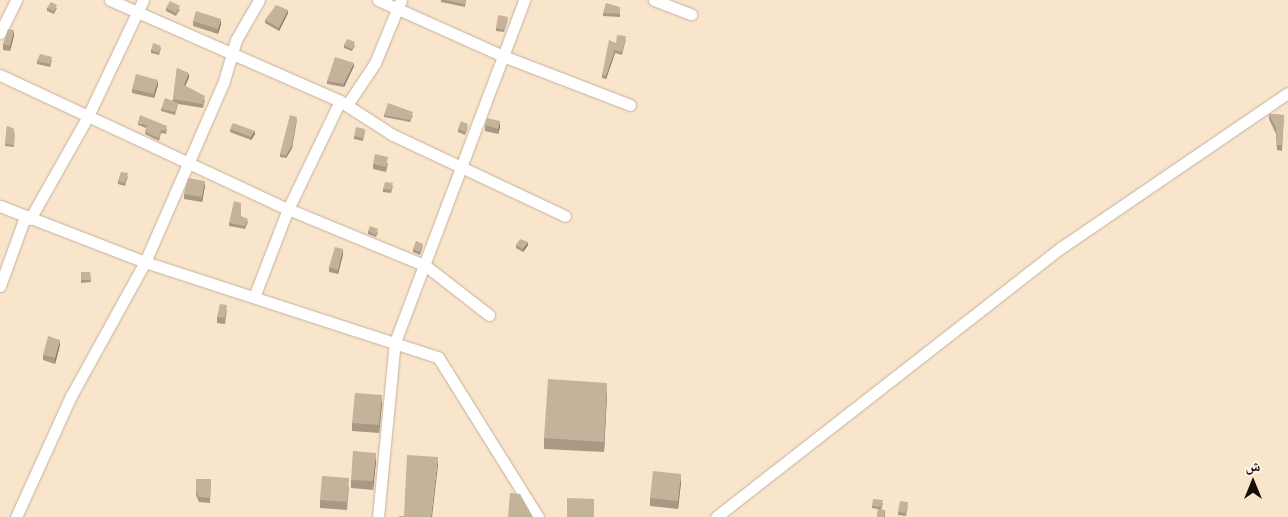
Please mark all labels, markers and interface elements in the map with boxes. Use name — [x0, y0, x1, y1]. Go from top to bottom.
north arrow — [1228, 457, 1278, 507]
text: ش — [1246, 458, 1260, 475]

